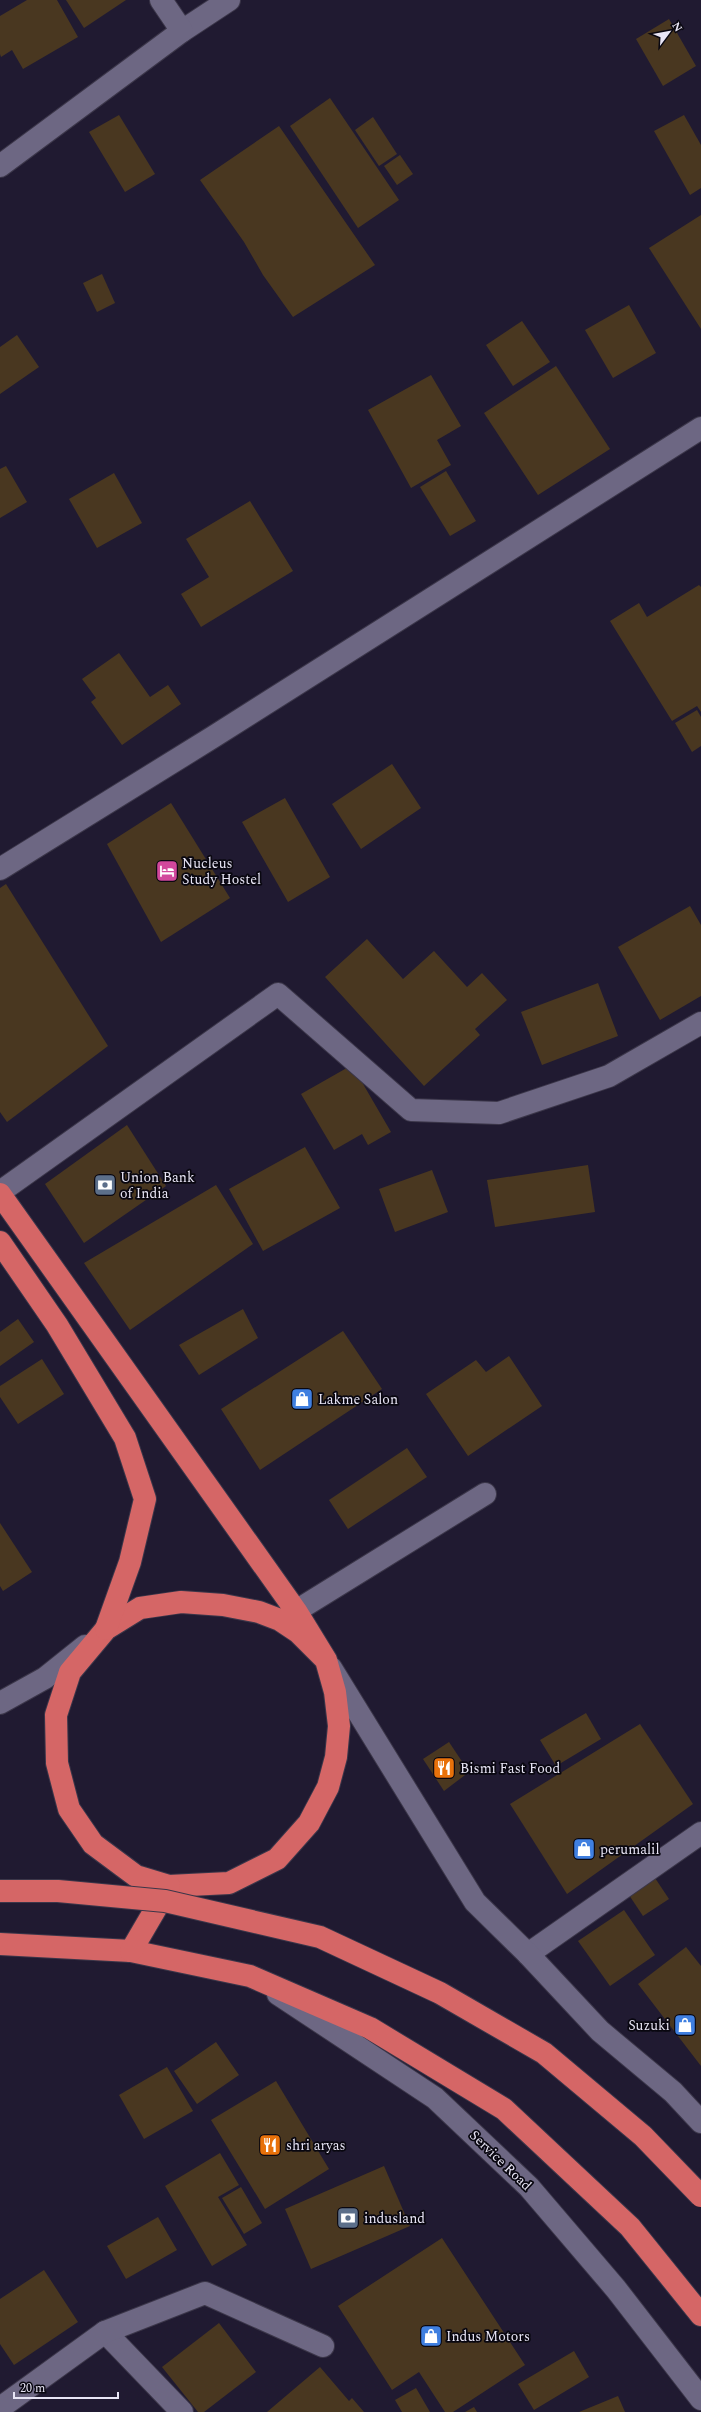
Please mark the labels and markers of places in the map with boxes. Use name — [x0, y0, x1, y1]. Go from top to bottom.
place label: Nucleus Study Hostel — [182, 853, 261, 890]
hotel icon: Nucleus Study Hostel — [154, 858, 180, 884]
place label: Union Bank of India — [120, 1167, 195, 1204]
bank icon: Union Bank of India — [92, 1172, 118, 1198]
shop icon: Lakme Salon — [289, 1386, 315, 1412]
place label: Lakme Salon — [318, 1389, 398, 1410]
restaurant icon: Bismi Fast Food — [431, 1755, 457, 1781]
place label: Bismi Fast Food — [460, 1758, 560, 1779]
shop icon: perumalil — [571, 1836, 597, 1862]
place label: perumalil — [600, 1839, 660, 1860]
shop icon: Suzuki — [672, 2012, 698, 2038]
place label: Suzuki — [628, 2015, 670, 2036]
restaurant icon: shri aryas — [257, 2132, 283, 2158]
place label: shri aryas — [286, 2135, 346, 2156]
bank icon: indusland — [335, 2205, 361, 2231]
place label: indusland — [364, 2208, 425, 2229]
shop icon: Indus Motors — [418, 2323, 444, 2349]
place label: Indus Motors — [446, 2326, 530, 2347]

